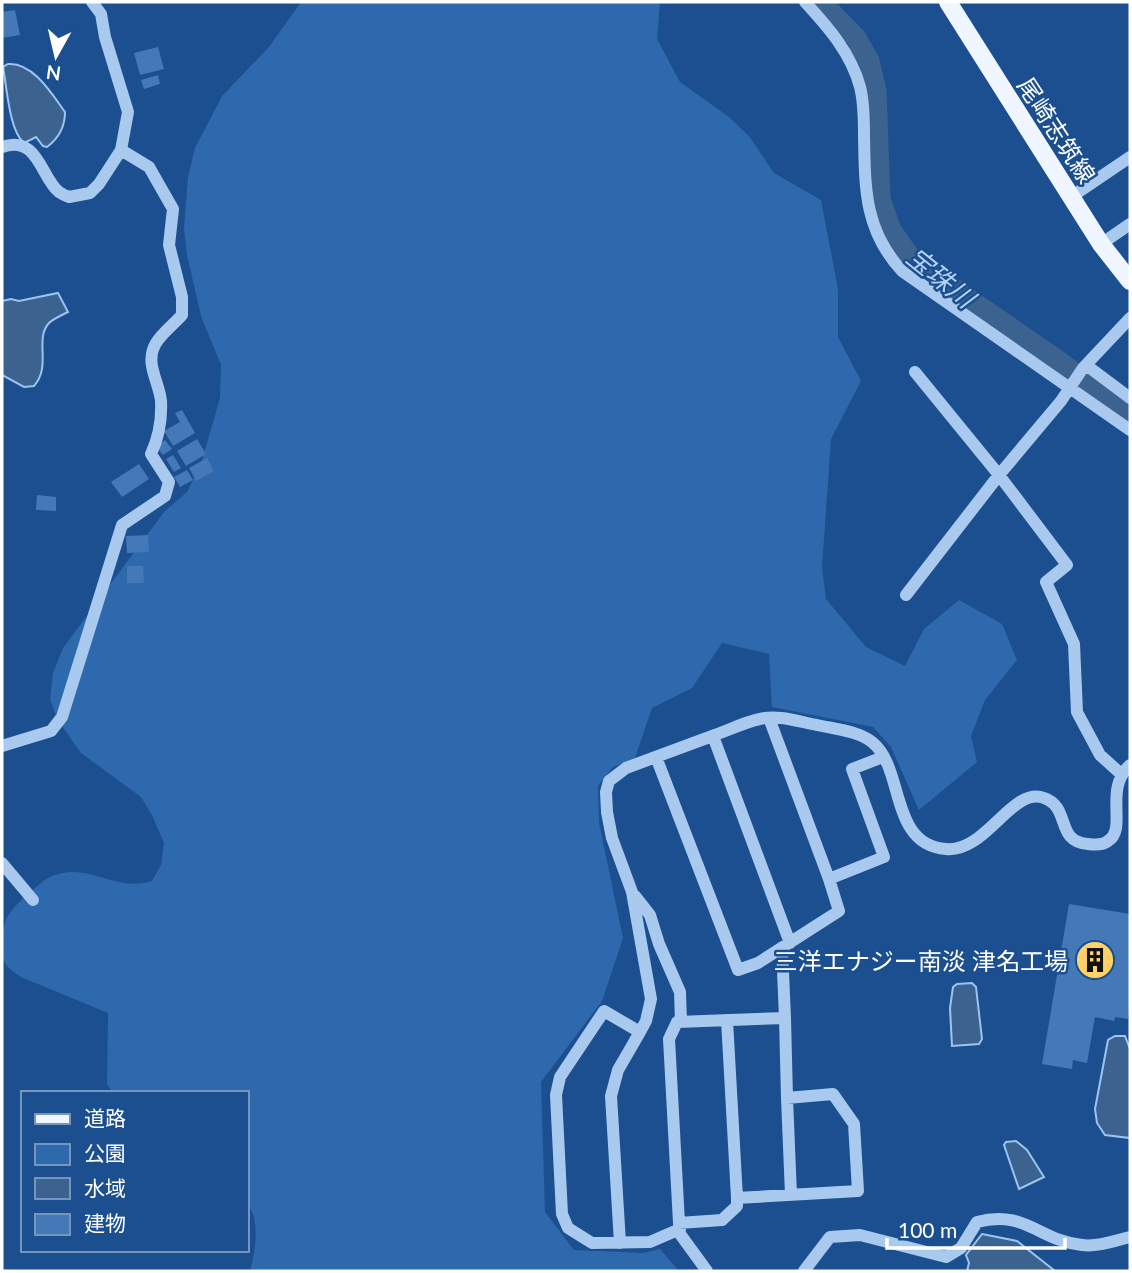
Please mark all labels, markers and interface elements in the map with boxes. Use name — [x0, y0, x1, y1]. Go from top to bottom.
north arrow — [21, 21, 91, 91]
text: N — [45, 61, 62, 86]
street label: 尾崎志筑線 — [1012, 72, 1102, 188]
water label: 宝珠川 — [901, 240, 984, 316]
building icon: 三洋エナジー南淡 津名工場 — [1074, 939, 1116, 981]
place label: 三洋エナジー南淡 津名工場 — [774, 946, 1068, 975]
legend — [21, 1091, 248, 1252]
text: 道路 — [84, 1105, 126, 1130]
text: 公園 — [84, 1140, 126, 1165]
text: 水域 — [84, 1175, 126, 1200]
scale bar — [887, 1206, 1066, 1250]
text: 建物 — [84, 1210, 126, 1235]
text: 100 m — [898, 1217, 957, 1242]

